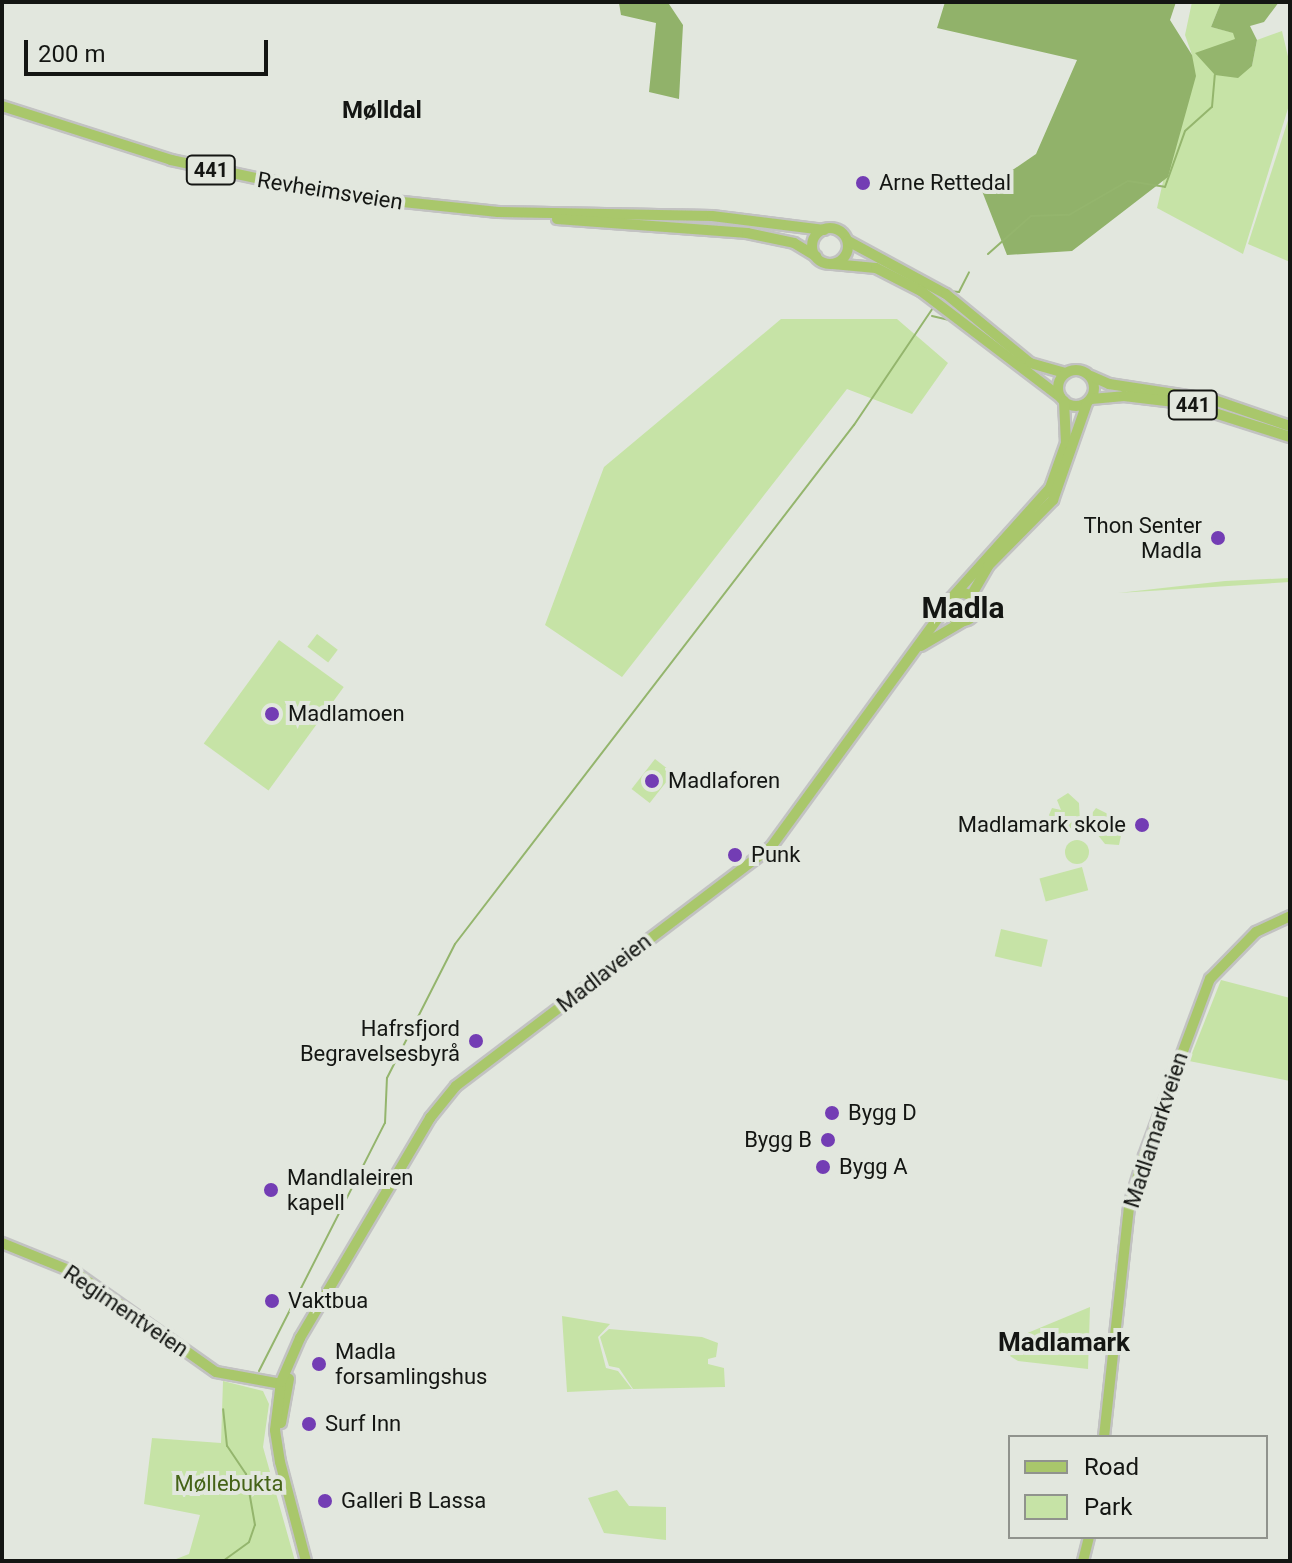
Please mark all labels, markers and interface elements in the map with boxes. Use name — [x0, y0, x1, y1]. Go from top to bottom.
scale bar — [28, 24, 272, 74]
text: 200 m — [38, 40, 105, 68]
district label: Mølldal — [342, 97, 422, 125]
road number: 441 — [185, 154, 237, 186]
street label: Revheimsveien — [255, 166, 405, 216]
place label: Arne Rettedal — [879, 170, 1011, 196]
marker: Arne Rettedal — [854, 174, 872, 192]
road number: 441 — [1167, 389, 1219, 421]
place label: Thon Senter Madla — [1083, 512, 1202, 564]
marker: Thon Senter Madla — [1209, 529, 1227, 547]
district label: Madla — [921, 590, 1005, 626]
place label: Madlamoen — [288, 701, 405, 727]
marker: Madlamoen — [263, 705, 281, 723]
place label: Madlaforen — [668, 768, 780, 794]
marker: Madlaforen — [643, 772, 661, 790]
place label: Madlamark skole — [958, 812, 1126, 838]
marker: Madlamark skole — [1133, 816, 1151, 834]
place label: Punk — [751, 842, 800, 868]
marker: Punk — [726, 846, 744, 864]
street label: Madlaveien — [552, 928, 656, 1018]
place label: Hafrsfjord Begravelsesbyrå — [300, 1015, 460, 1066]
marker: Hafrsfjord Begravelsesbyrå — [467, 1032, 485, 1050]
street label: Madlamarkveien — [1118, 1049, 1194, 1211]
place label: Bygg D — [848, 1100, 917, 1126]
marker: Bygg D — [823, 1104, 841, 1122]
place label: Bygg B — [744, 1127, 812, 1153]
marker: Bygg B — [819, 1131, 837, 1149]
place label: Bygg A — [839, 1154, 907, 1180]
marker: Bygg A — [814, 1158, 832, 1176]
place label: Mandlaleiren kapell — [287, 1164, 413, 1216]
marker: Mandlaleiren kapell — [262, 1181, 280, 1199]
street label: Regimentveien — [59, 1260, 193, 1362]
place label: Vaktbua — [288, 1288, 368, 1314]
marker: Vaktbua — [263, 1292, 281, 1310]
district label: Madlamark — [998, 1327, 1130, 1359]
place label: Madla forsamlingshus — [335, 1338, 487, 1390]
marker: Madla forsamlingshus — [310, 1355, 328, 1373]
place label: Surf Inn — [325, 1411, 401, 1437]
marker: Surf Inn — [300, 1415, 318, 1433]
legend — [1008, 1435, 1268, 1539]
text: Road — [1084, 1453, 1139, 1481]
park label: Møllebukta — [175, 1471, 283, 1497]
place label: Galleri B Lassa — [341, 1488, 486, 1514]
marker: Galleri B Lassa — [316, 1492, 334, 1510]
text: Park — [1084, 1493, 1132, 1521]

